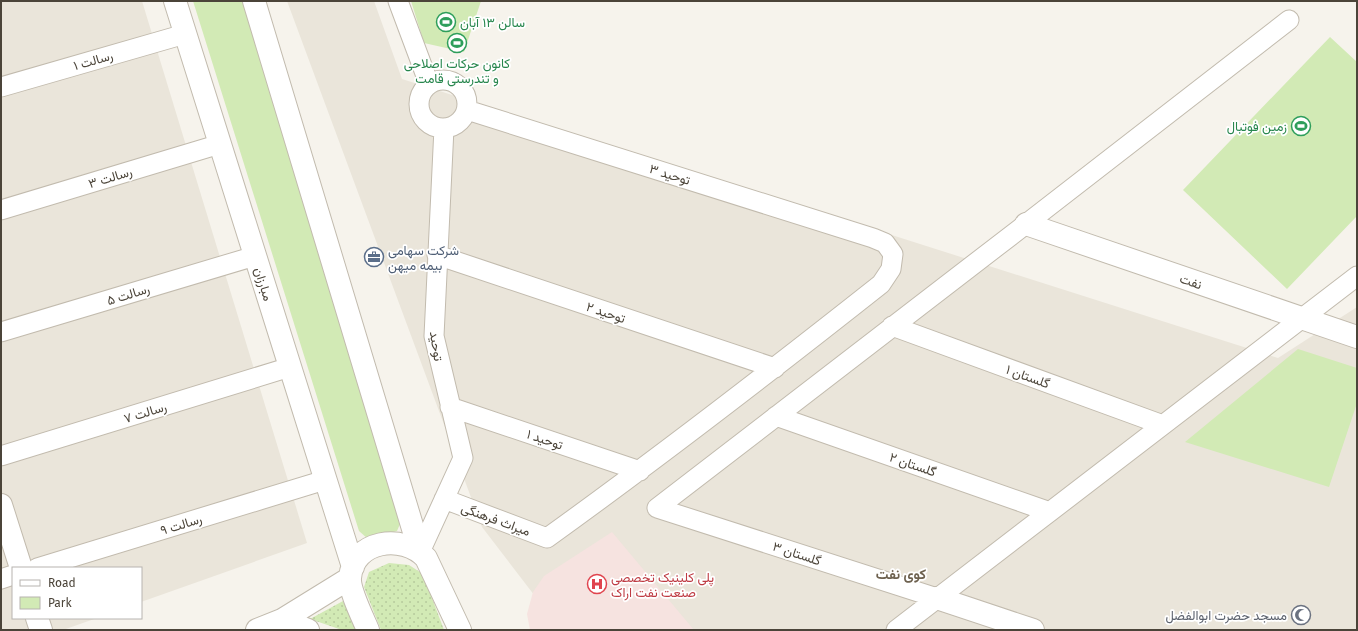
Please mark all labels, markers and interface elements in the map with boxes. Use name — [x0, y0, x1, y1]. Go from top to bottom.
sports icon: سالن ۱۳ آبان — [435, 11, 457, 33]
place label: سالن ۱۳ آبان — [460, 15, 525, 31]
sports icon: کانون حرکات اصلاحی و تندرستی قامت — [446, 32, 468, 54]
street label: رسالت ۱ — [72, 48, 115, 74]
place label: کانون حرکات اصلاحی و تندرستی قامت — [404, 56, 510, 87]
sports icon: زمین فوتبال — [1290, 115, 1312, 137]
place label: زمین فوتبال — [1227, 119, 1287, 135]
street label: توحید ۳ — [647, 161, 692, 189]
street label: رسالت ۳ — [86, 164, 134, 192]
place label: شرکت سهامی بیمه میهن — [388, 243, 459, 274]
office icon: شرکت سهامی بیمه میهن — [363, 246, 385, 268]
street label: مبارزان — [250, 265, 276, 303]
street label: نفت — [1178, 271, 1204, 292]
street label: رسالت ۵ — [105, 281, 152, 309]
street label: توحید ۲ — [584, 299, 627, 327]
street label: توحید — [426, 330, 446, 362]
street label: گلستان ۱ — [1004, 362, 1052, 392]
street label: رسالت ۷ — [122, 399, 169, 427]
street label: توحید ۱ — [524, 426, 565, 454]
street label: گلستان ۲ — [887, 450, 938, 480]
street label: میراث فرهنگی — [459, 500, 533, 540]
street label: رسالت ۹ — [159, 511, 204, 539]
street label: گلستان ۳ — [770, 539, 823, 569]
district label: کوی نفت — [876, 566, 926, 583]
legend — [12, 567, 142, 619]
place label: پلی کلینیک تخصصی صنعت نفت اراک — [611, 570, 714, 601]
hospital icon: پلی کلینیک تخصصی صنعت نفت اراک — [586, 573, 608, 595]
text: Road — [48, 576, 76, 590]
text: Park — [48, 596, 72, 610]
mosque icon: مسجد حضرت ابوالفضل — [1290, 604, 1312, 626]
place label: مسجد حضرت ابوالفضل — [1165, 608, 1287, 624]

